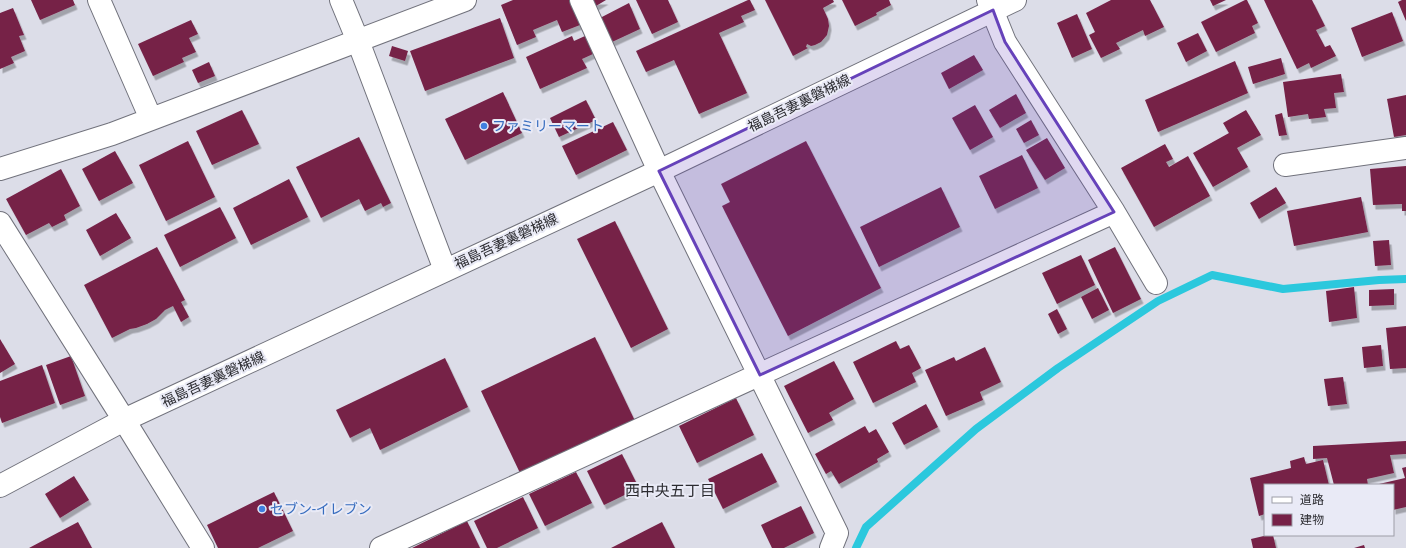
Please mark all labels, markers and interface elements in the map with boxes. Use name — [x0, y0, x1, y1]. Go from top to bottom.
street label: 福島吾妻裏磐梯線 — [745, 71, 853, 135]
place label: ファミリーマート — [492, 118, 604, 134]
marker: ファミリーマート — [479, 121, 489, 131]
street label: 福島吾妻裏磐梯線 — [452, 210, 560, 272]
street label: 福島吾妻裏磐梯線 — [159, 348, 267, 410]
district label: 西中央五丁目 — [625, 482, 715, 500]
legend — [1264, 484, 1394, 536]
text: 道路 — [1300, 493, 1324, 507]
place label: セブン-イレブン — [270, 501, 372, 517]
marker: セブン-イレブン — [257, 504, 267, 514]
text: 建物 — [1300, 513, 1324, 527]

